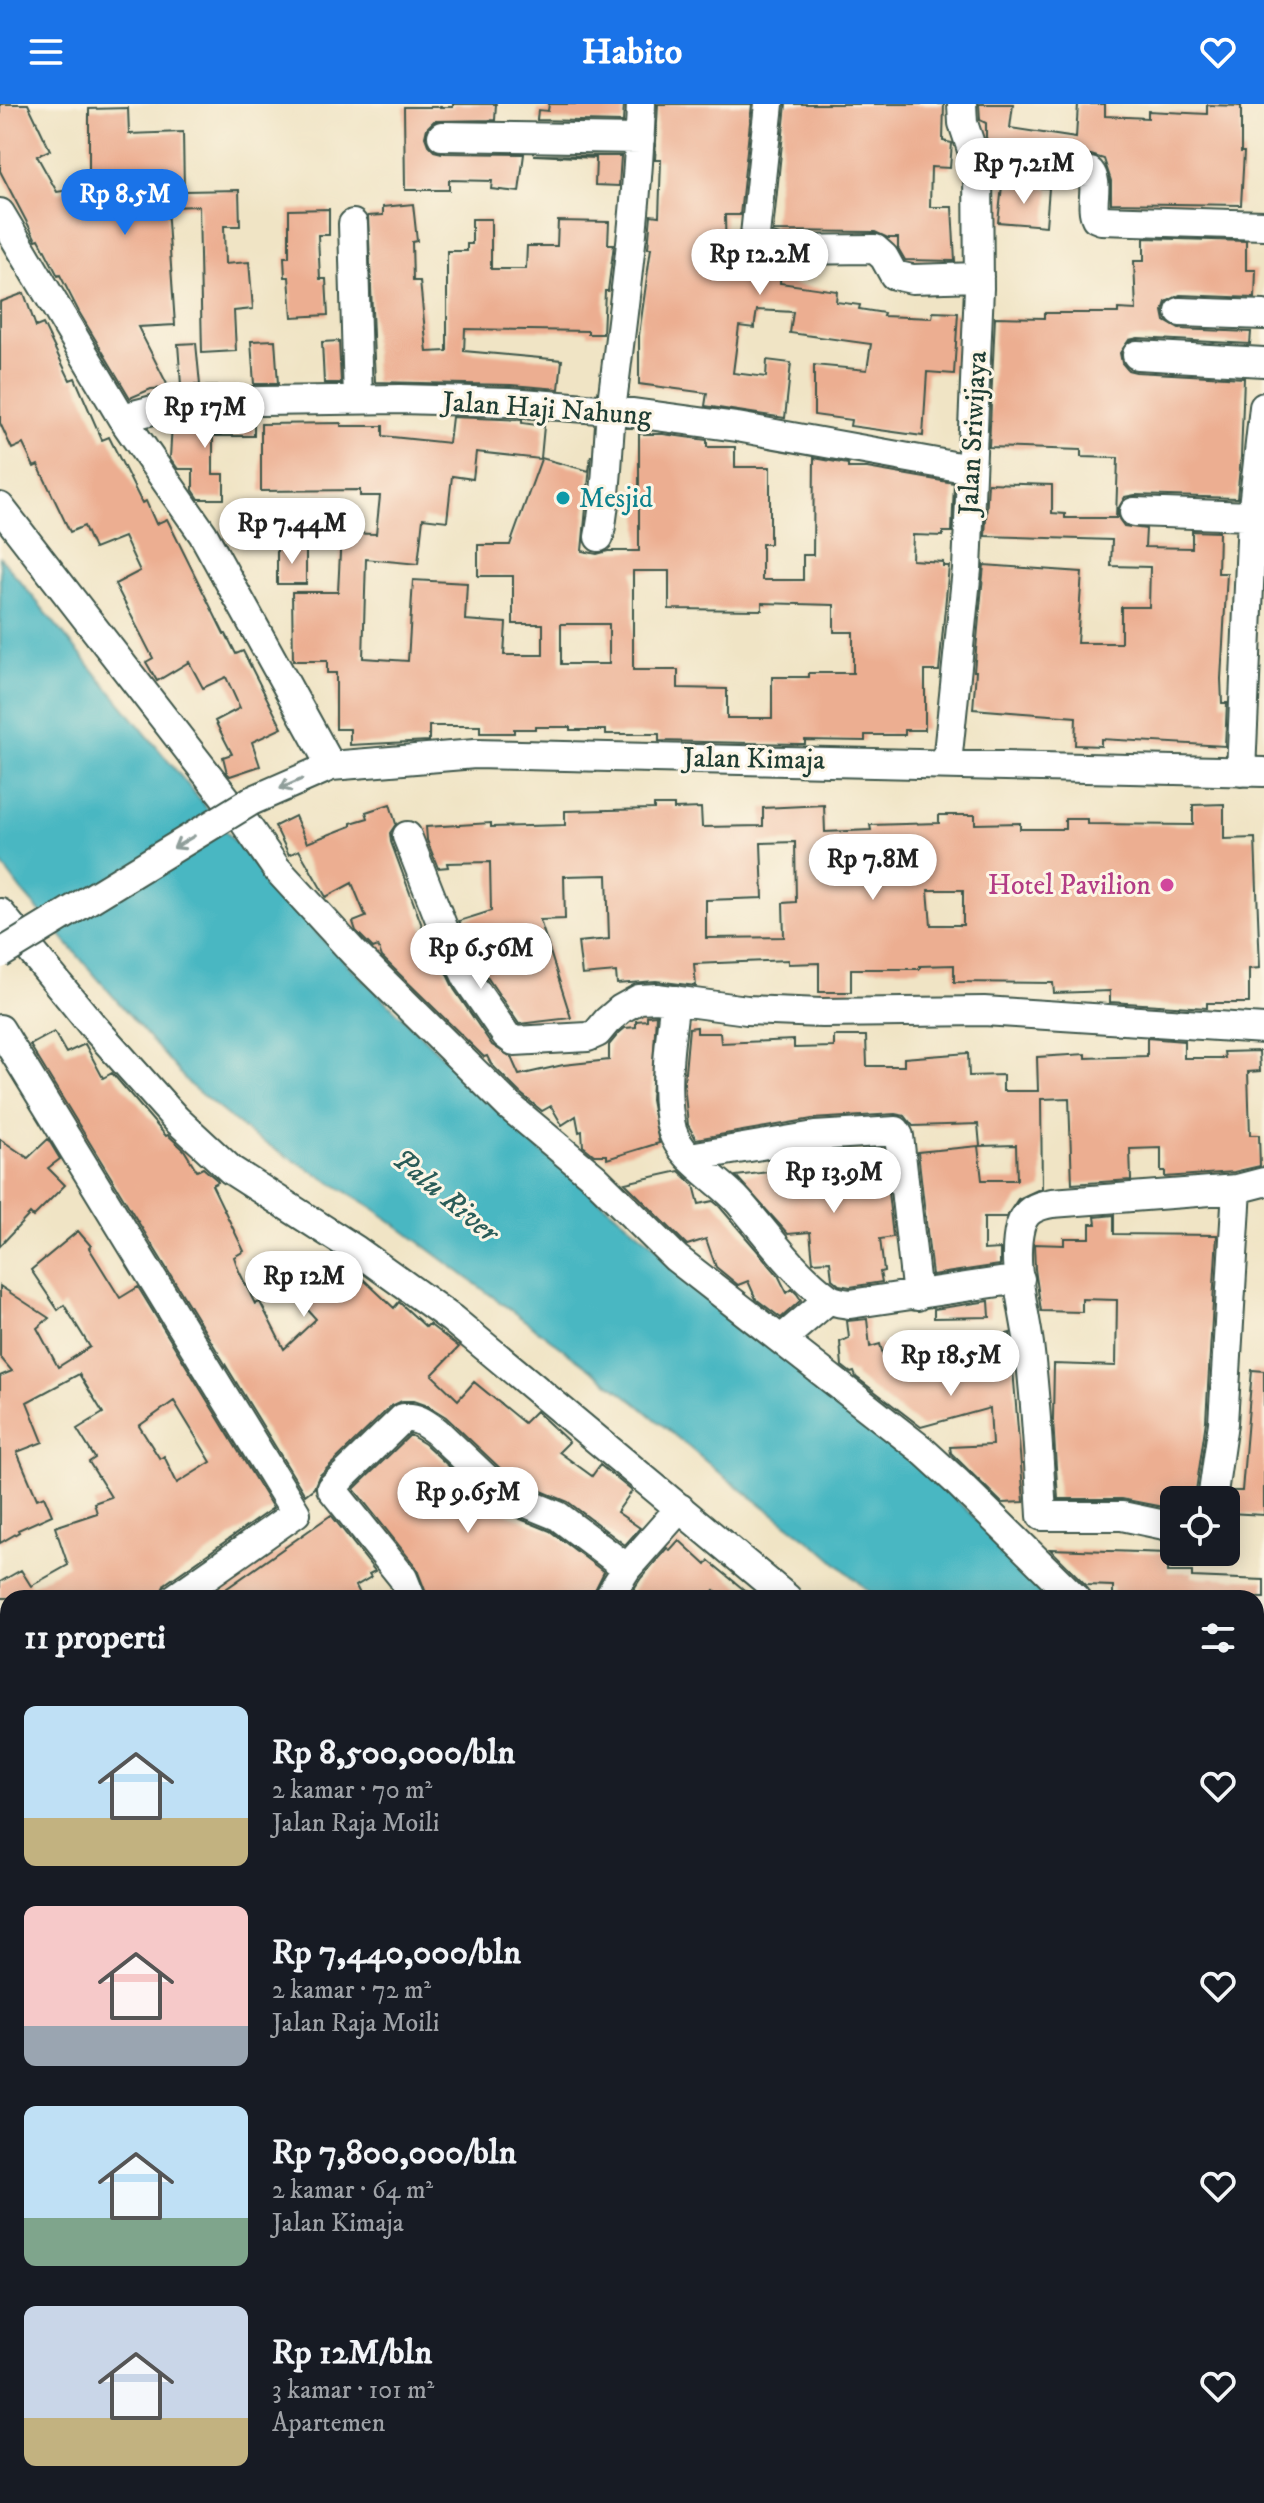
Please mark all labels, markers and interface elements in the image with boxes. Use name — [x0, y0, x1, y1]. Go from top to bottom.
icon: menu — [24, 30, 68, 74]
text: Habito — [582, 30, 682, 75]
icon: heart — [1196, 30, 1240, 74]
pin: Rp 7.21M — [941, 138, 1107, 206]
text: Rp 7.21M — [973, 147, 1075, 180]
pin: Rp 8.5M — [51, 169, 199, 237]
text: Rp 8.5M — [79, 178, 171, 211]
pin: Rp 12.2M — [677, 229, 843, 297]
text: Rp 12.2M — [709, 238, 811, 271]
street label: Jalan Sriwijaya — [951, 350, 995, 519]
pin: Rp 17M — [140, 382, 270, 450]
street label: Jalan Haji Nahung — [438, 384, 653, 434]
text: Rp 17M — [164, 391, 246, 424]
place label: Mesjid — [579, 481, 653, 516]
marker: Mesjid — [554, 489, 572, 507]
pin: Rp 7.44M — [209, 498, 375, 566]
text: Rp 7.44M — [237, 507, 347, 540]
street label: Jalan Kimaja — [680, 740, 825, 778]
one-way arrow — [279, 777, 304, 792]
one-way arrow — [173, 834, 196, 850]
pin: Rp 7.8M — [799, 834, 947, 902]
text: Rp 7.8M — [827, 843, 919, 876]
place label: Hotel Pavilion — [988, 868, 1151, 903]
marker: Hotel Pavilion — [1158, 876, 1176, 894]
pin: Rp 6.56M — [398, 923, 564, 991]
text: Rp 6.56M — [428, 932, 534, 965]
water label: Palu River — [384, 1141, 507, 1253]
pin: Rp 13.9M — [751, 1147, 917, 1215]
text: Rp 13.9M — [785, 1156, 883, 1189]
pin: Rp 12M — [239, 1251, 369, 1319]
text: Rp 12M — [263, 1260, 345, 1293]
pin: Rp 18.5M — [868, 1330, 1034, 1398]
text: Rp 18.5M — [900, 1339, 1002, 1372]
pin: Rp 9.65M — [385, 1467, 551, 1535]
text: Rp 9.65M — [415, 1476, 521, 1509]
map controls — [1160, 1486, 1240, 1566]
button: locate — [1160, 1486, 1240, 1566]
icon: filters — [1196, 1616, 1240, 1660]
text: 11 properti — [24, 1617, 166, 1659]
text: Rp 8,500,000/bln — [272, 1732, 515, 1774]
icon: home — [88, 1738, 184, 1834]
icon: heart — [1196, 1764, 1240, 1808]
text: 2 kamar · 70 m² — [272, 1774, 432, 1807]
text: Jalan Raja Moili — [272, 1807, 439, 1840]
text: Rp 7,440,000/bln — [272, 1932, 521, 1974]
icon: home — [88, 1938, 184, 2034]
icon: heart — [1196, 1964, 1240, 2008]
text: 2 kamar · 72 m² — [272, 1974, 431, 2007]
text: Jalan Raja Moili — [272, 2007, 439, 2040]
text: Rp 7,800,000/bln — [272, 2132, 516, 2174]
icon: home — [88, 2138, 184, 2234]
icon: heart — [1196, 2164, 1240, 2208]
text: 2 kamar · 64 m² — [272, 2174, 433, 2207]
text: Jalan Kimaja — [272, 2207, 404, 2240]
text: Rp 12M/bln — [272, 2332, 432, 2374]
icon: home — [88, 2338, 184, 2434]
icon: heart — [1196, 2364, 1240, 2408]
text: 3 kamar · 101 m² — [272, 2374, 435, 2407]
text: Apartemen — [272, 2407, 385, 2440]

